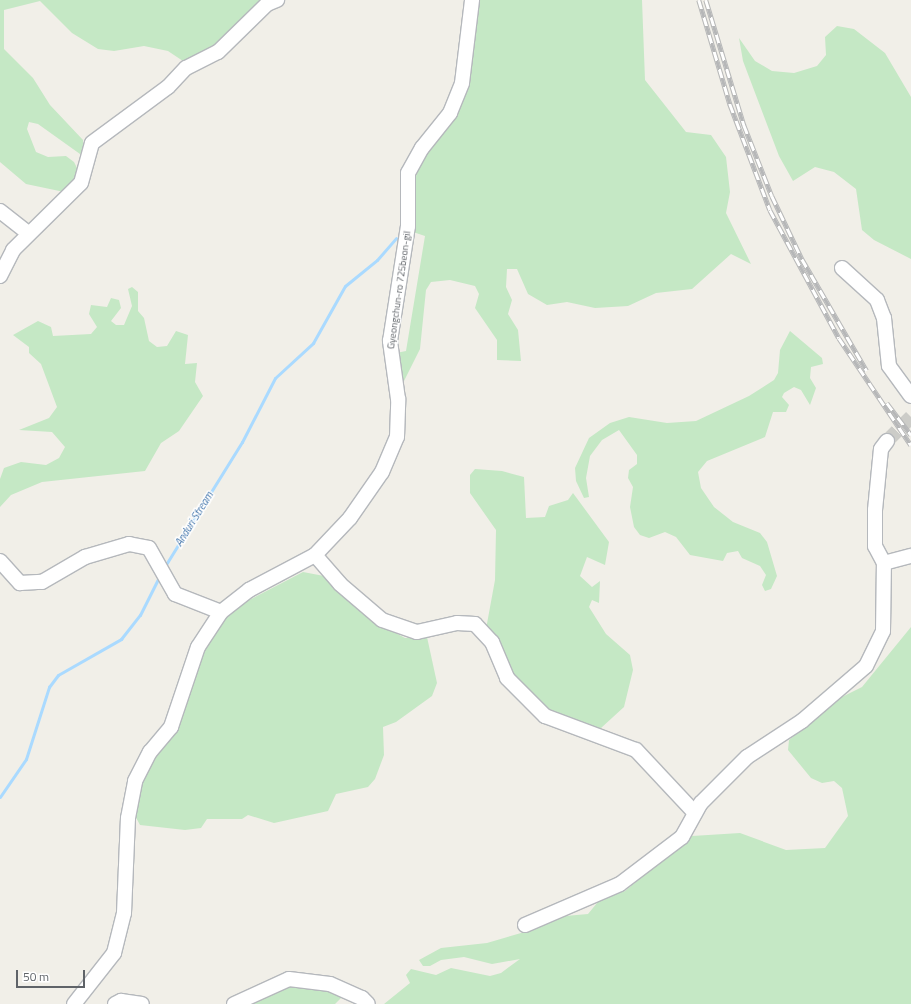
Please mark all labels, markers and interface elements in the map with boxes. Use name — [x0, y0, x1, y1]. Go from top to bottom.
street label: Gyeongchun-ro 725beon-gil — [385, 230, 413, 350]
water label: Anduri Stream — [172, 489, 216, 549]
scale bar — [18, 962, 87, 988]
text: 50 m — [23, 967, 49, 986]

